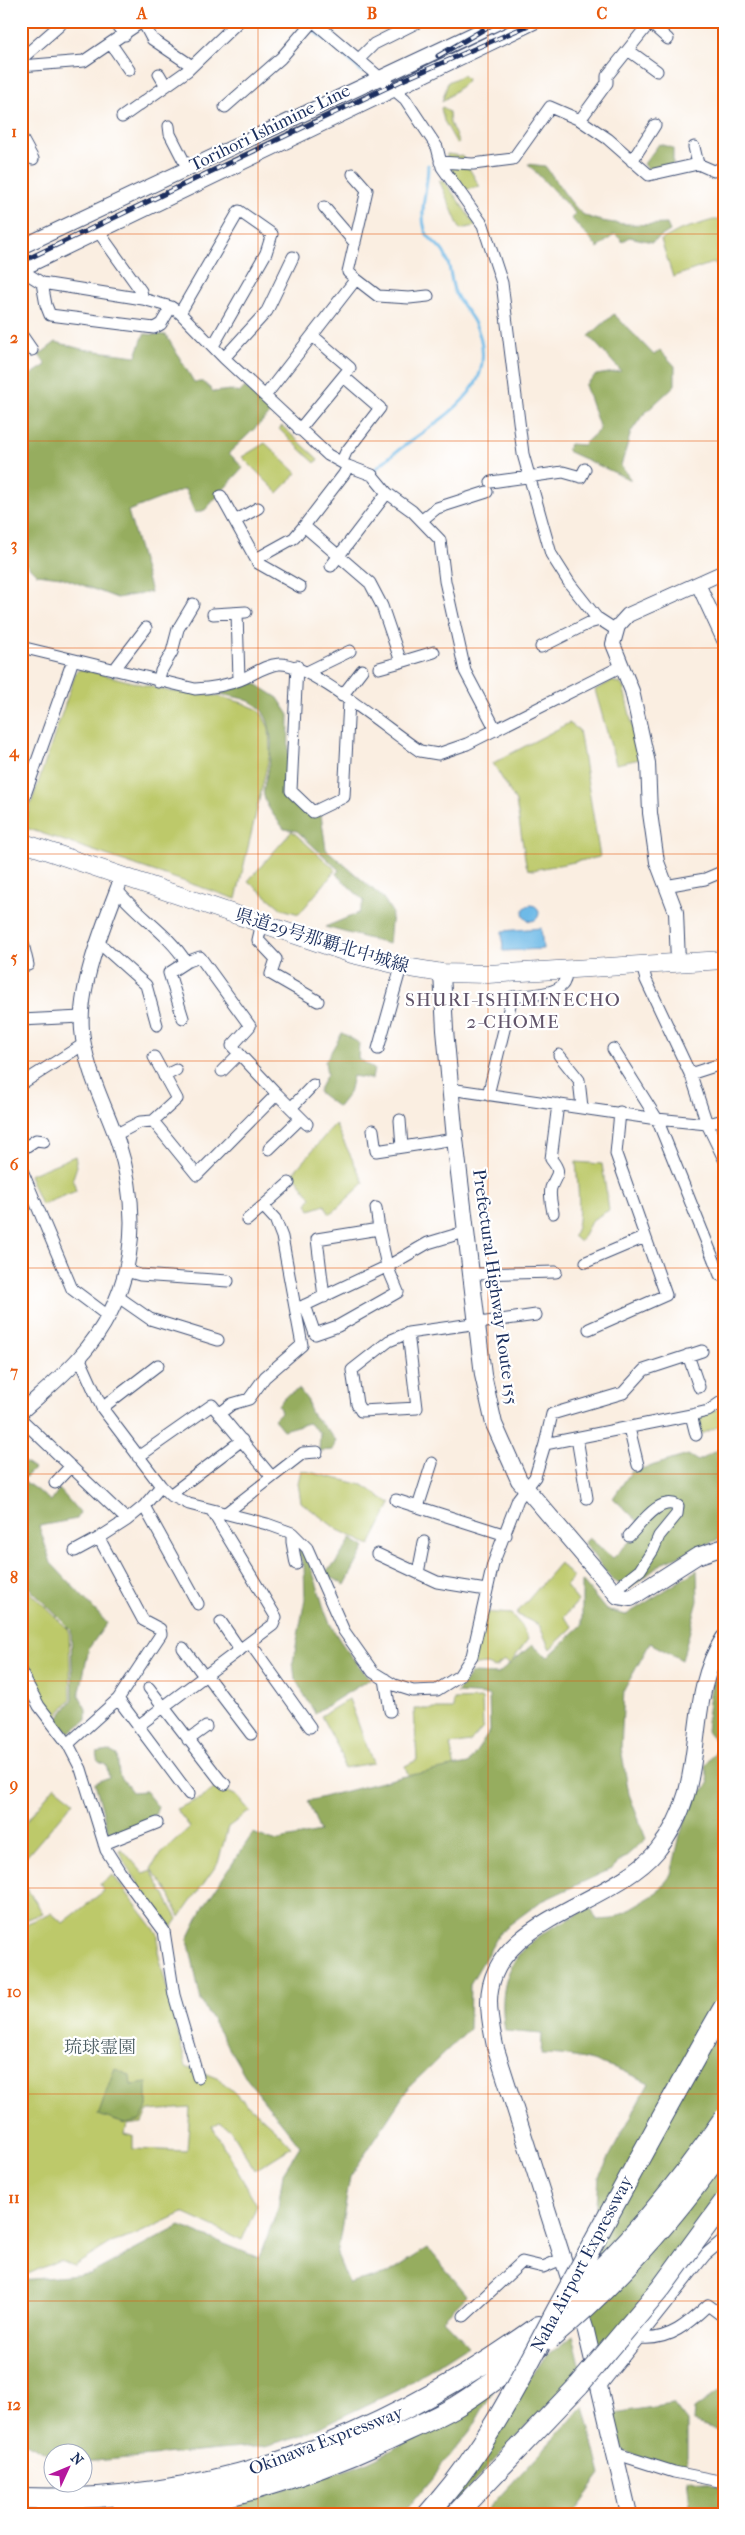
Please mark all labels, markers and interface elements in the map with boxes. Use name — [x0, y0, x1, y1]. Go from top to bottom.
text: A — [136, 4, 148, 23]
text: B — [367, 4, 377, 23]
text: C — [597, 4, 608, 23]
street label: Torihori Ishimine Line — [186, 80, 354, 176]
text: 1 — [11, 122, 17, 141]
text: 2 — [10, 328, 18, 347]
text: 3 — [11, 535, 17, 555]
text: 4 — [8, 742, 20, 762]
street label: 県道29号那覇北中城線 — [233, 905, 411, 977]
text: 5 — [11, 948, 18, 967]
district label: SHURI-ISHIMINECHO 2-CHOME — [405, 989, 621, 1033]
text: 6 — [10, 1155, 19, 1174]
street label: Prefectural Highway Route 155 — [468, 1168, 522, 1406]
text: 7 — [9, 1362, 18, 1381]
text: 8 — [10, 1568, 18, 1587]
text: 9 — [9, 1775, 18, 1795]
text: 10 — [7, 1982, 21, 2001]
park label: 琉球霊園 — [64, 2037, 136, 2058]
street label: Naha Airport Expressway — [527, 2171, 638, 2356]
text: 11 — [8, 2188, 20, 2207]
text: 12 — [7, 2395, 21, 2414]
street label: Okinawa Expressway — [246, 2401, 407, 2480]
north arrow — [42, 2442, 92, 2492]
text: N — [67, 2450, 87, 2469]

